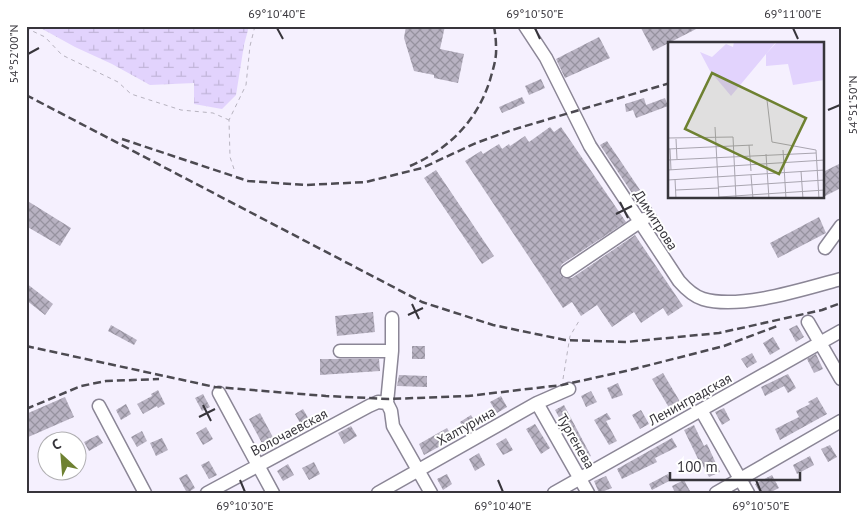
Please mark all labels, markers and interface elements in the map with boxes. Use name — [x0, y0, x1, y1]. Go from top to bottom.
text: 69°10'40"E — [248, 6, 306, 21]
text: 69°10'50"E — [506, 6, 564, 21]
text: 69°11'00"E — [764, 6, 822, 21]
text: 54°52'00"N — [6, 24, 21, 84]
inset map — [668, 42, 824, 199]
text: 54°51'50"N — [845, 75, 860, 135]
street label: Димитрова — [630, 186, 682, 254]
street label: Ленинградская — [644, 369, 735, 430]
street label: Халтурина — [433, 402, 499, 449]
street label: Волочаевская — [247, 404, 331, 460]
street label: Тургенева — [553, 410, 599, 472]
north arrow — [38, 432, 88, 482]
text: С — [49, 434, 64, 454]
scale bar — [670, 449, 800, 481]
text: 100 m — [677, 457, 718, 476]
text: 69°10'30"E — [216, 498, 274, 513]
text: 69°10'40"E — [474, 498, 532, 513]
text: 69°10'50"E — [732, 498, 790, 513]

